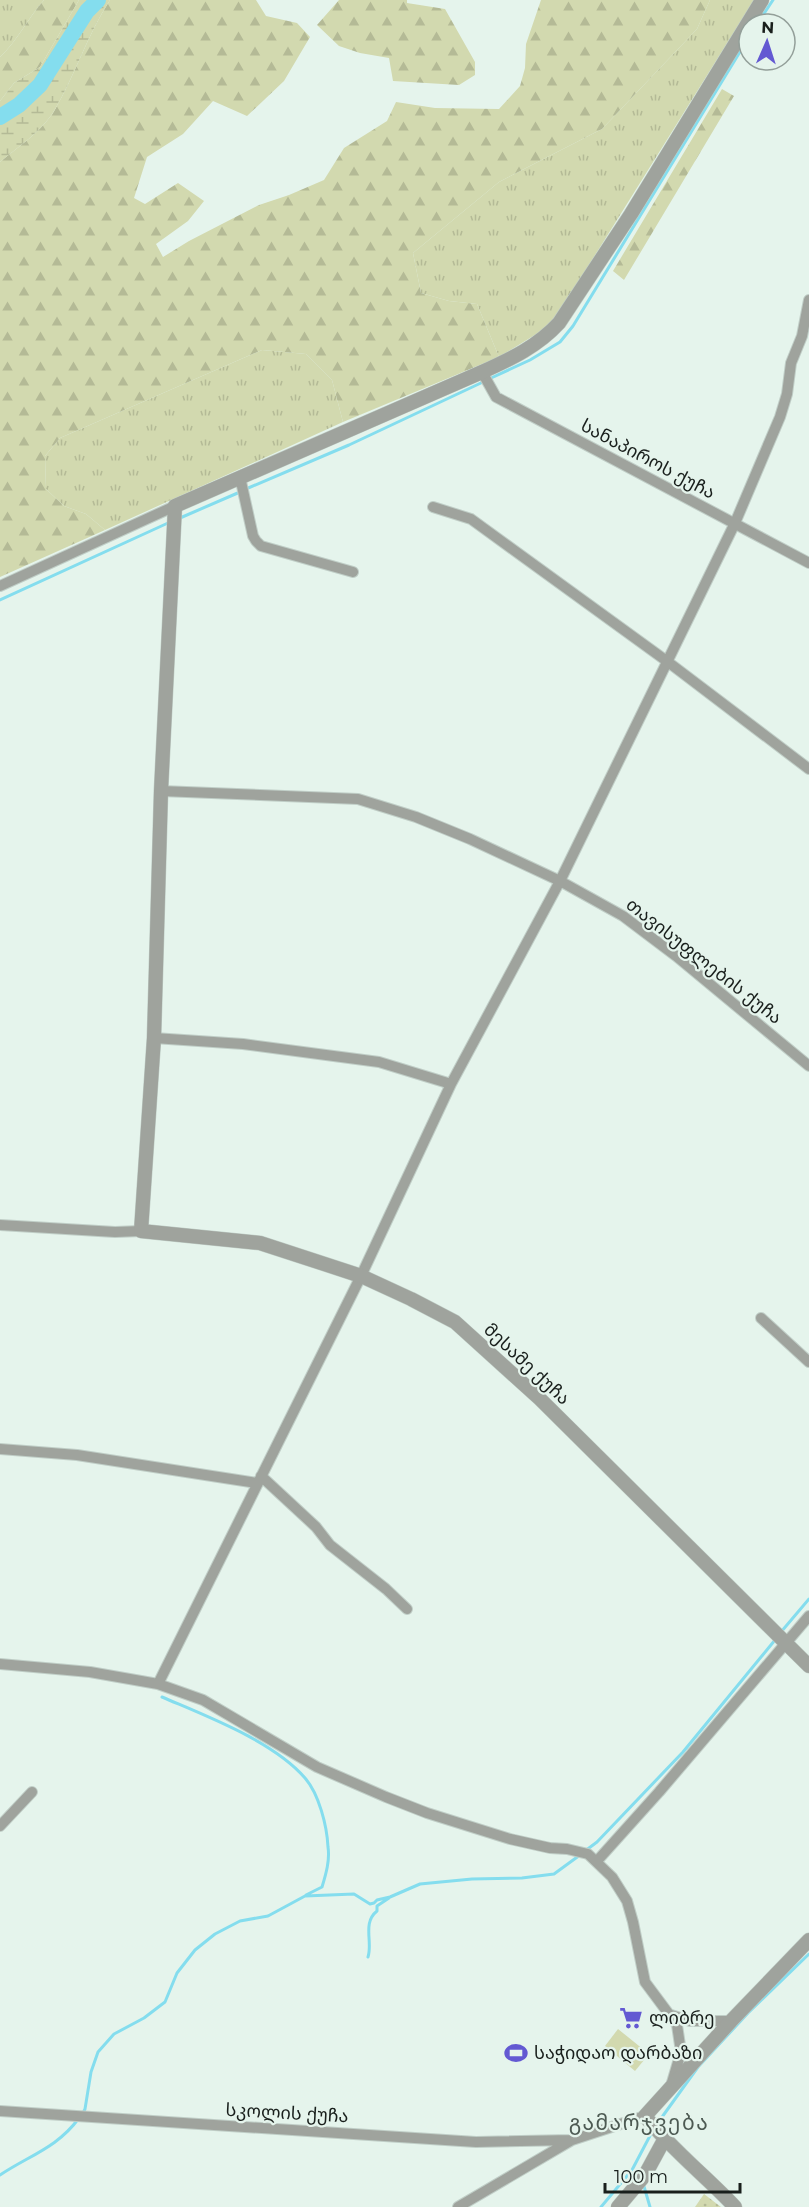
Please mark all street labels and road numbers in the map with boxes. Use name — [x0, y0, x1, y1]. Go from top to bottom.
street label: სანაპიროს ქუჩა — [577, 414, 719, 504]
street label: თავისუფლების ქუჩა — [622, 893, 786, 1029]
street label: მესამე ქუჩა — [479, 1319, 575, 1409]
street label: სკოლის ქუჩა — [225, 2099, 349, 2127]

